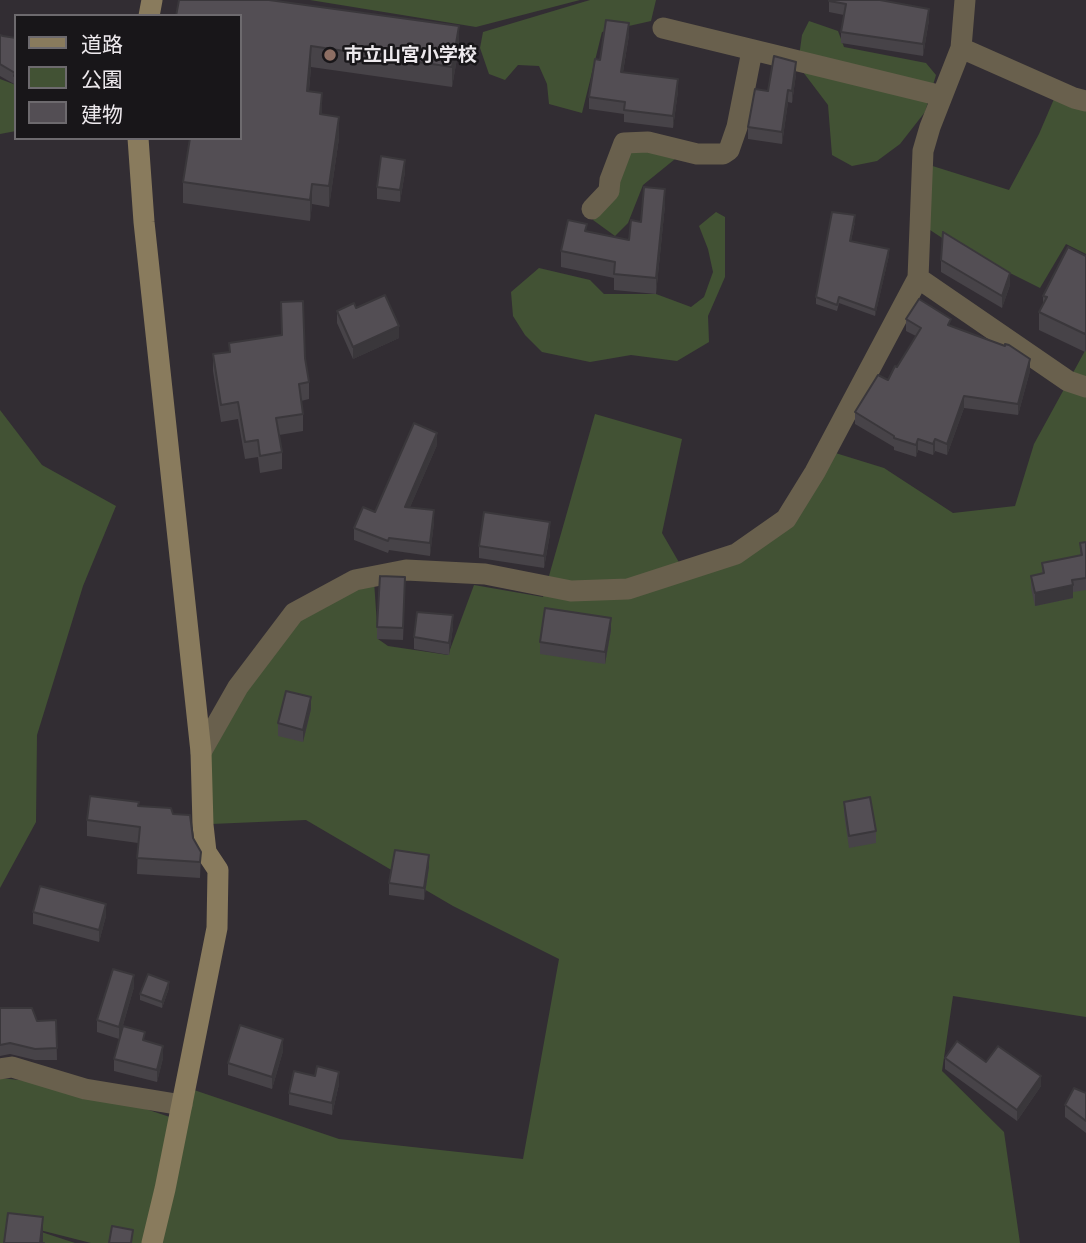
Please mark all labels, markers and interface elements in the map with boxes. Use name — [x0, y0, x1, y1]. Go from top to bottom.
legend — [14, 14, 242, 140]
text: 道路 — [81, 31, 123, 57]
place label: 市立山宮小学校 — [344, 44, 477, 66]
marker: 市立山宮小学校 — [322, 47, 338, 63]
text: 公園 — [81, 66, 123, 92]
text: 建物 — [81, 101, 123, 127]

